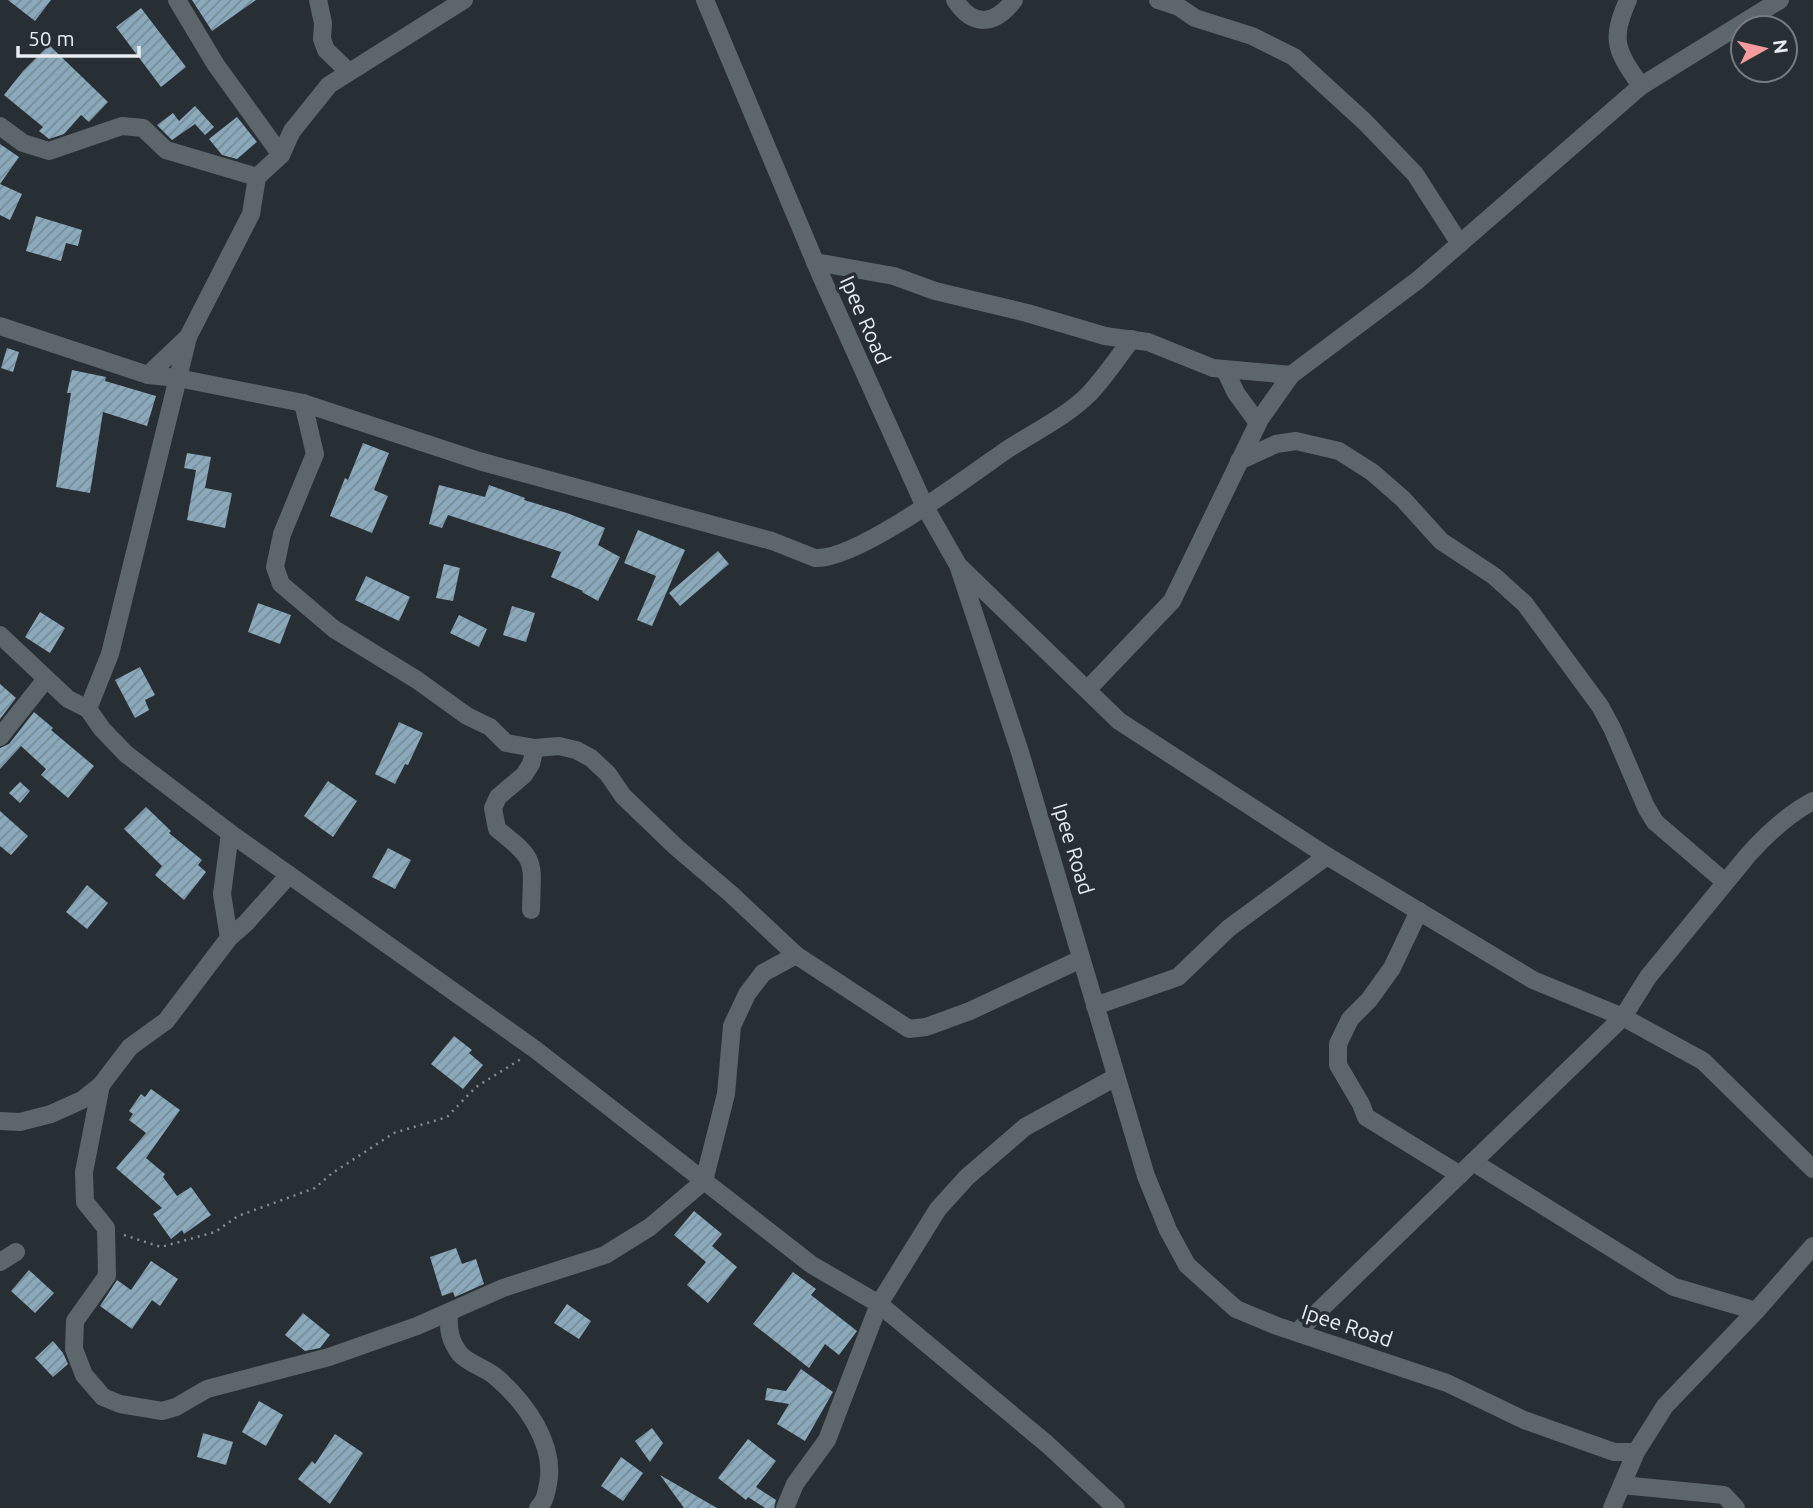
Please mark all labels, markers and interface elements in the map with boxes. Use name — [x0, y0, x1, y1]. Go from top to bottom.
scale bar — [18, 14, 138, 58]
north arrow — [1729, 14, 1799, 84]
text: 50 m — [28, 26, 75, 50]
text: N — [1769, 38, 1793, 55]
street label: Ipee Road — [836, 272, 896, 367]
street label: Ipee Road — [1049, 800, 1099, 897]
street label: Ipee Road — [1299, 1299, 1396, 1351]

